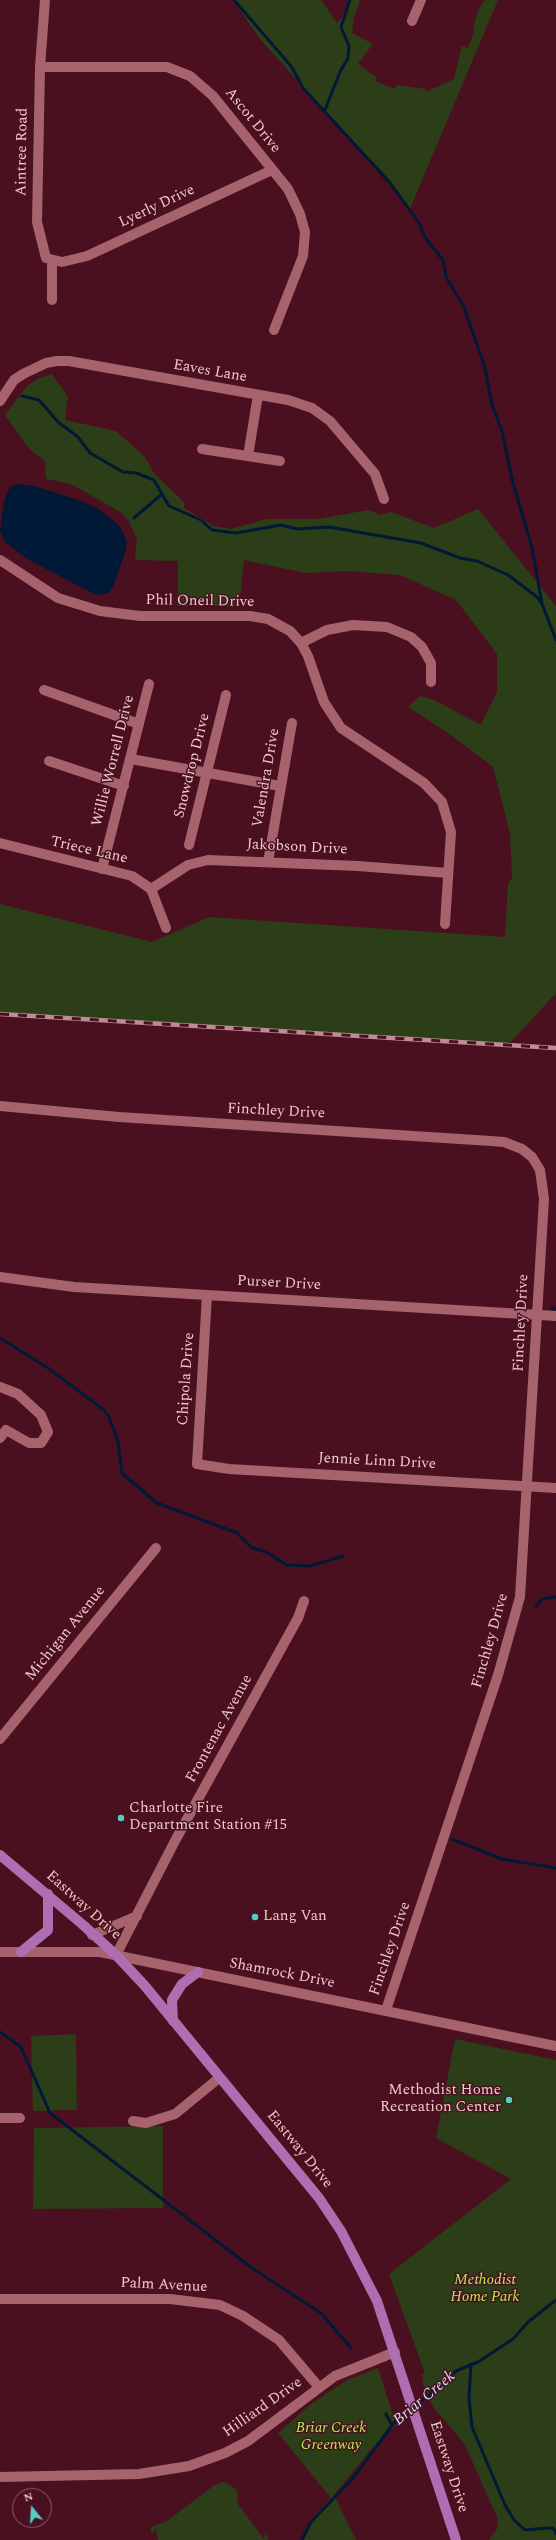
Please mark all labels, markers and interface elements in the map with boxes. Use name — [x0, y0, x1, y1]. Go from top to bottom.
street label: Ascot Drive — [220, 85, 284, 157]
street label: Aintree Road — [13, 108, 33, 196]
street label: Lyerly Drive — [116, 182, 198, 232]
street label: Eaves Lane — [172, 357, 248, 387]
street label: Phil Oneil Drive — [145, 592, 255, 612]
street label: Willie Worrell Drive — [89, 693, 139, 829]
street label: Snowdrop Drive — [171, 712, 215, 820]
street label: Valendra Drive — [249, 727, 285, 829]
street label: Triece Lane — [49, 833, 129, 869]
street label: Jakobson Drive — [246, 836, 348, 860]
street label: Finchley Drive — [227, 1100, 325, 1124]
street label: Purser Drive — [237, 1273, 321, 1295]
street label: Finchley Drive — [510, 1274, 534, 1372]
street label: Chipola Drive — [175, 1332, 199, 1426]
street label: Jennie Linn Drive — [318, 1450, 436, 1474]
street label: Michigan Avenue — [22, 1583, 110, 1685]
street label: Finchley Drive — [469, 1592, 513, 1690]
street label: Frontenac Avenue — [183, 1672, 257, 1786]
place label: Charlotte Fire Department Station #15 — [129, 1800, 287, 1835]
marker: Charlotte Fire Department Station #15 — [116, 1813, 126, 1823]
street label: Eastway Drive — [42, 1868, 124, 1944]
street label: Finchley Drive — [367, 1900, 415, 1998]
place label: Lang Van — [263, 1908, 327, 1926]
marker: Lang Van — [250, 1912, 260, 1922]
street label: Shamrock Drive — [228, 1955, 336, 1993]
place label: Methodist Home Recreation Center — [380, 2082, 501, 2117]
marker: Methodist Home Recreation Center — [504, 2095, 514, 2105]
street label: Eastway Drive — [262, 2107, 336, 2193]
park label: Methodist Home Park — [450, 2272, 520, 2307]
street label: Palm Avenue — [120, 2275, 208, 2297]
water label: Briar Creek — [390, 2367, 460, 2431]
street label: Hilliard Drive — [220, 2374, 306, 2442]
street label: Eastway Drive — [425, 2419, 471, 2515]
park label: Briar Creek Greenway — [296, 2420, 366, 2455]
north arrow — [12, 2488, 52, 2528]
text: N — [22, 2488, 35, 2507]

